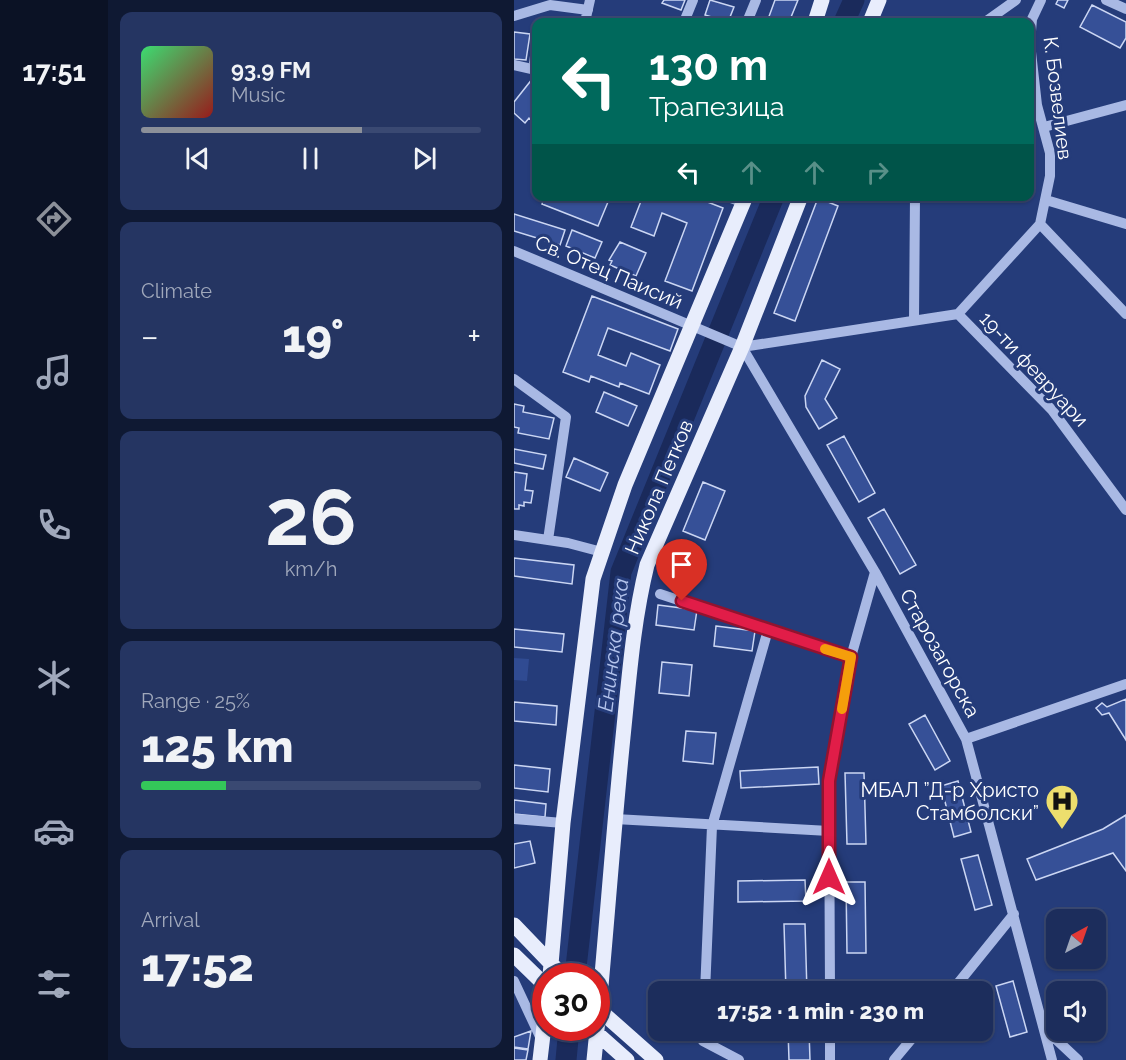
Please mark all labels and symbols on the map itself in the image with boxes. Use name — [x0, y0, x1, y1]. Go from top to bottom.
street label: К. Бозвелиев — [1039, 35, 1077, 161]
street label: Св. Отец Паисий — [532, 230, 686, 314]
street label: 19-ти февруари — [975, 307, 1093, 431]
street label: Никола Петков — [620, 416, 698, 558]
pin — [656, 539, 707, 601]
water label: Енинска река — [592, 577, 634, 713]
street label: Старозагорска — [895, 585, 985, 721]
place label: МБАЛ ”Д-р Христо Стамболски” — [860, 778, 1039, 825]
hospital icon: МБАЛ ”Д-р Христо Стамболски” — [1044, 783, 1080, 830]
position arrow — [797, 845, 861, 909]
north arrow — [1046, 909, 1106, 969]
speed limit sign: 30 — [532, 963, 610, 1041]

